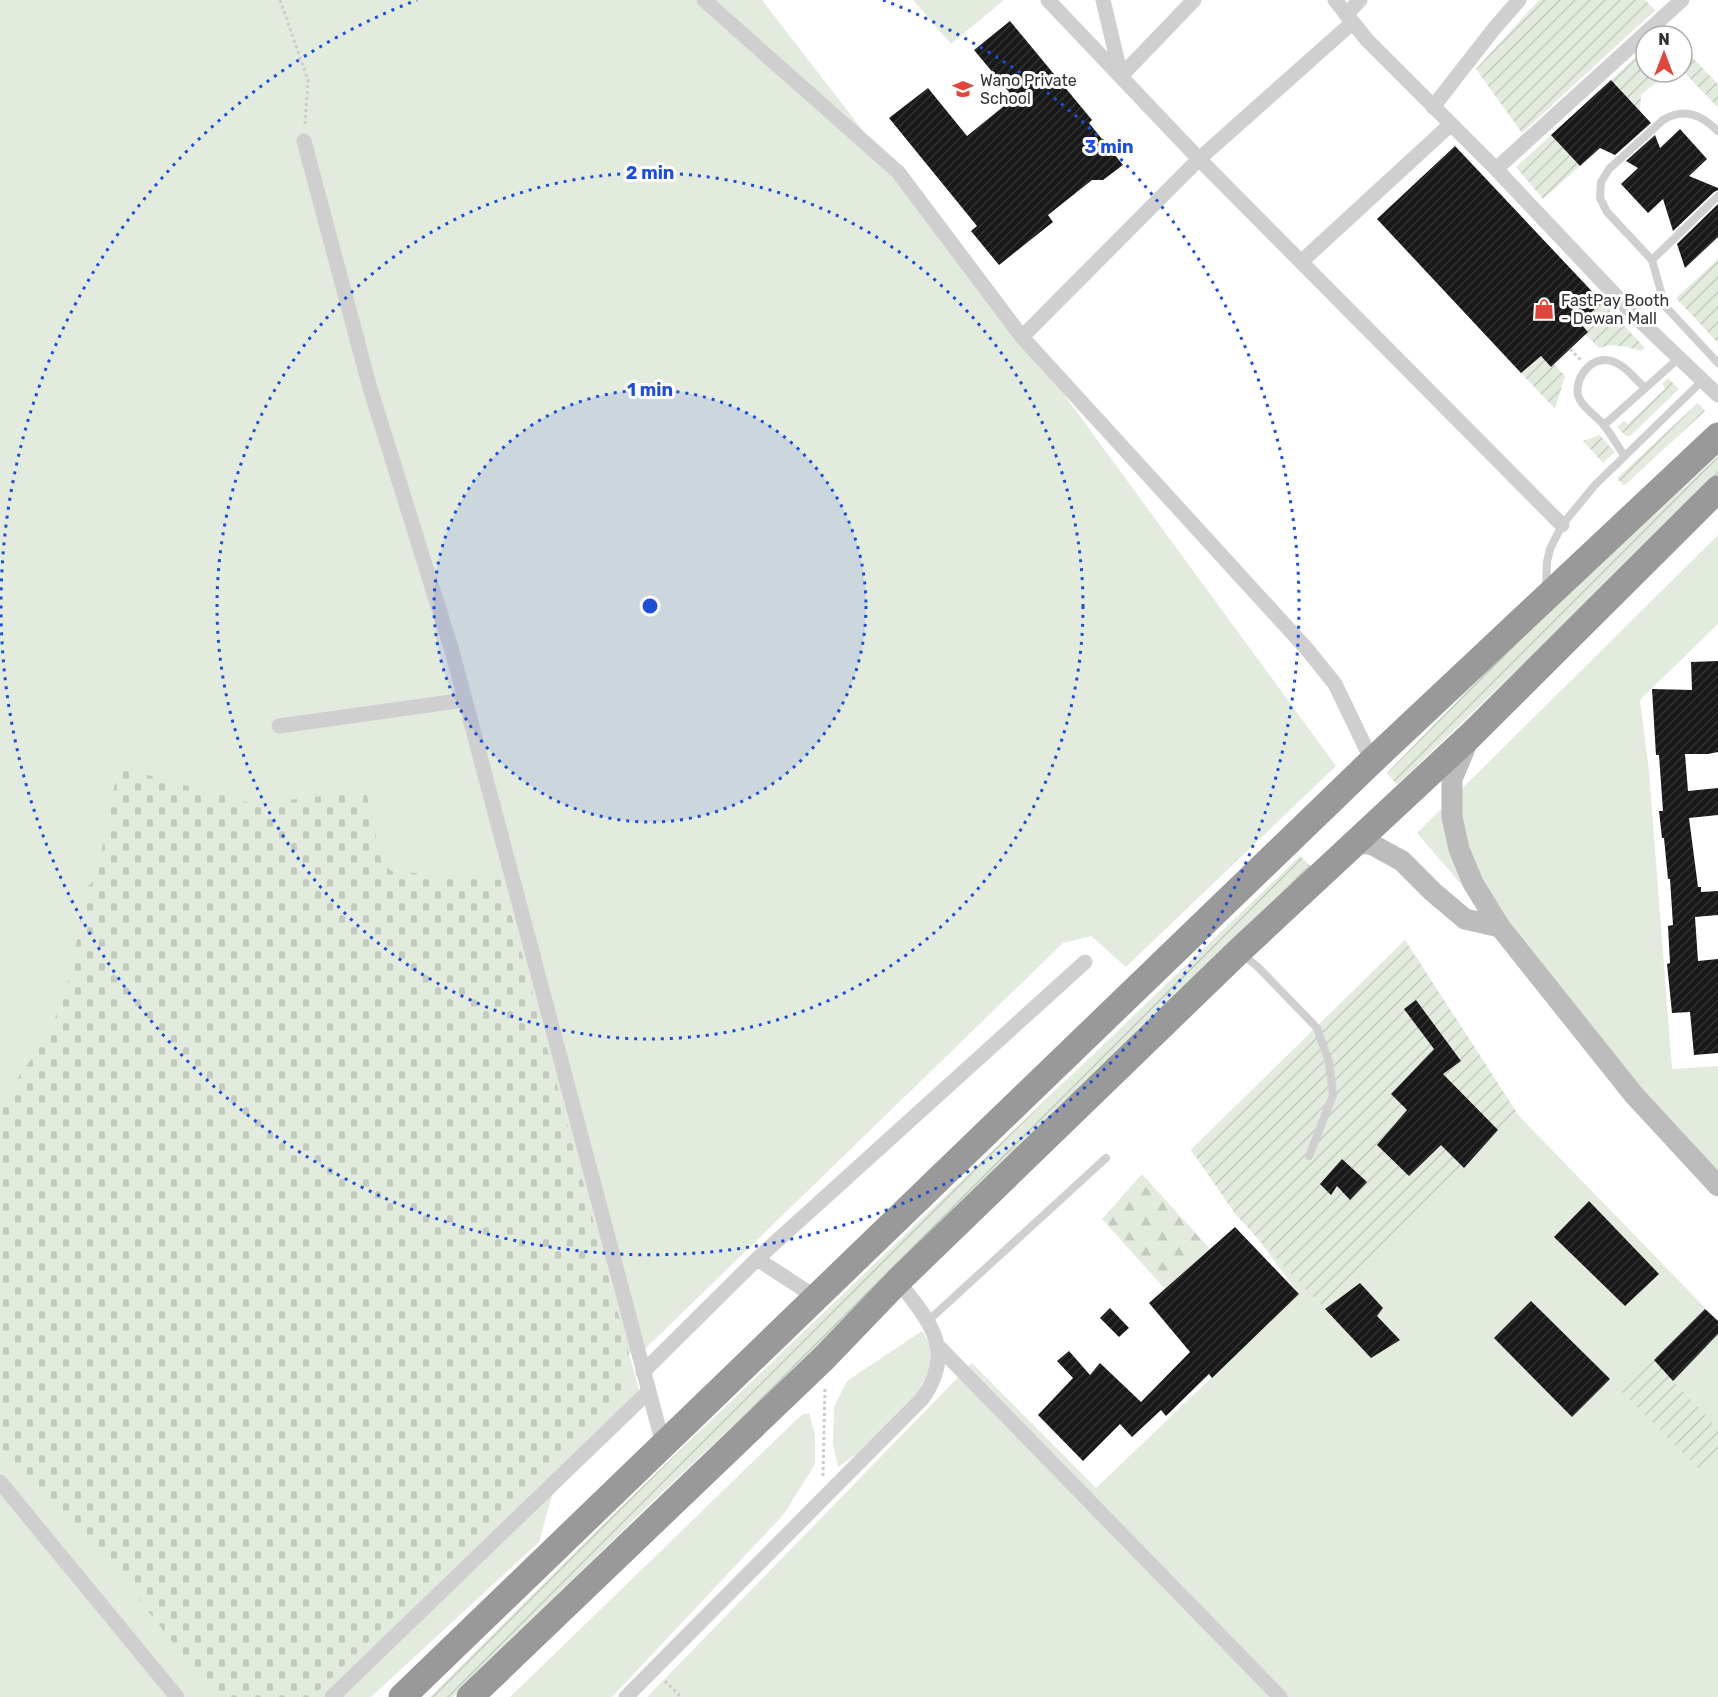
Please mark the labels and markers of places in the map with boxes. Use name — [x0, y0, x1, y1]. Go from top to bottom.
place label: Wano Private School — [980, 71, 1077, 108]
school or university icon: Wano Private School — [951, 77, 975, 101]
place label: FastPay Booth - Dewan Mall — [1561, 291, 1669, 328]
shop icon: FastPay Booth - Dewan Mall — [1532, 297, 1556, 321]
centre of rings — [640, 596, 660, 616]

